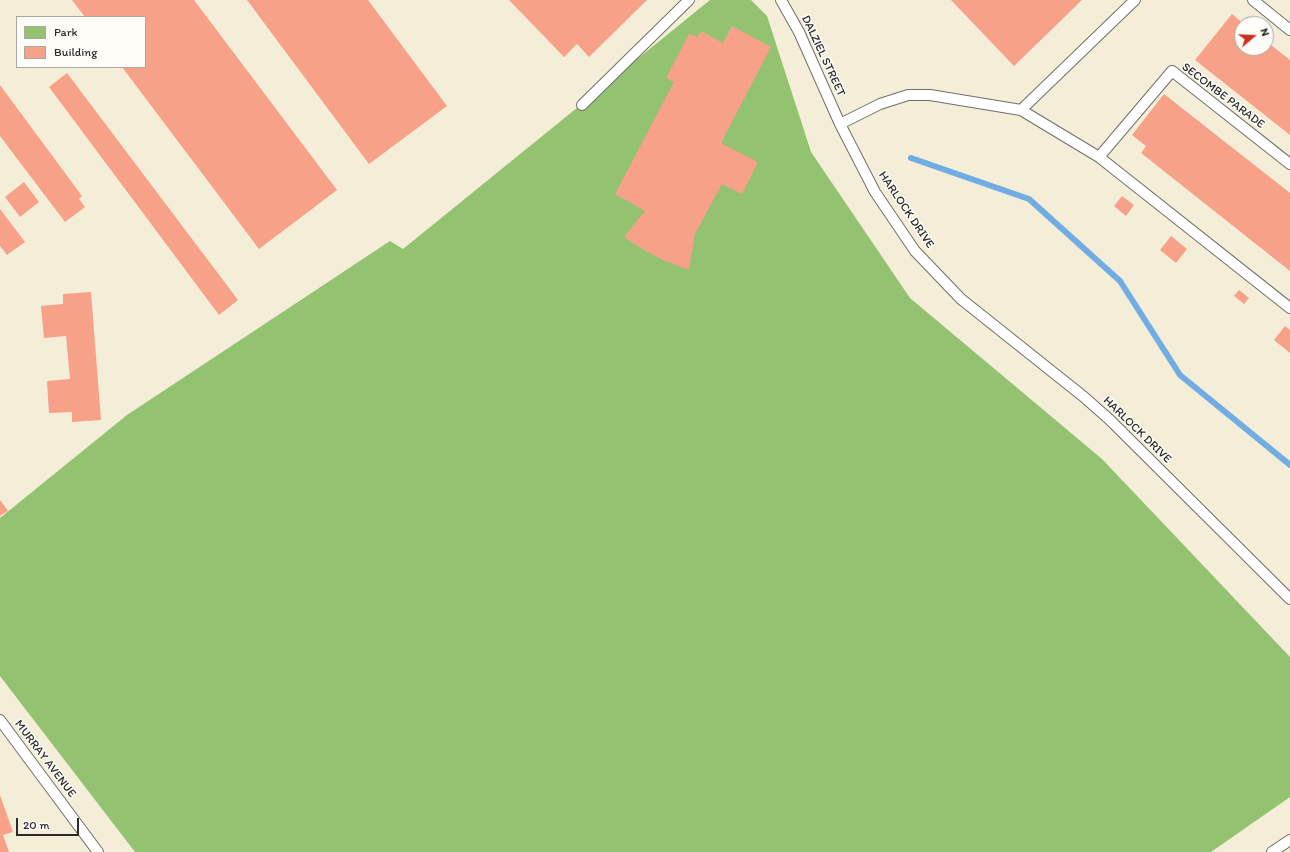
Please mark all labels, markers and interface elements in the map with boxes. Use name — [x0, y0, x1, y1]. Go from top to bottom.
street label: DALZIEL STREET — [798, 13, 848, 99]
legend — [16, 16, 146, 68]
north arrow — [1234, 16, 1274, 56]
text: Park — [54, 25, 78, 39]
text: N — [1258, 27, 1272, 38]
text: Building — [54, 45, 97, 59]
street label: SECOMBE PARADE — [1179, 60, 1267, 132]
street label: HARLOCK DRIVE — [875, 169, 937, 251]
street label: HARLOCK DRIVE — [1100, 394, 1174, 466]
street label: MURRAY AVENUE — [11, 717, 79, 801]
scale bar — [18, 810, 81, 836]
text: 20 m — [23, 818, 50, 832]

